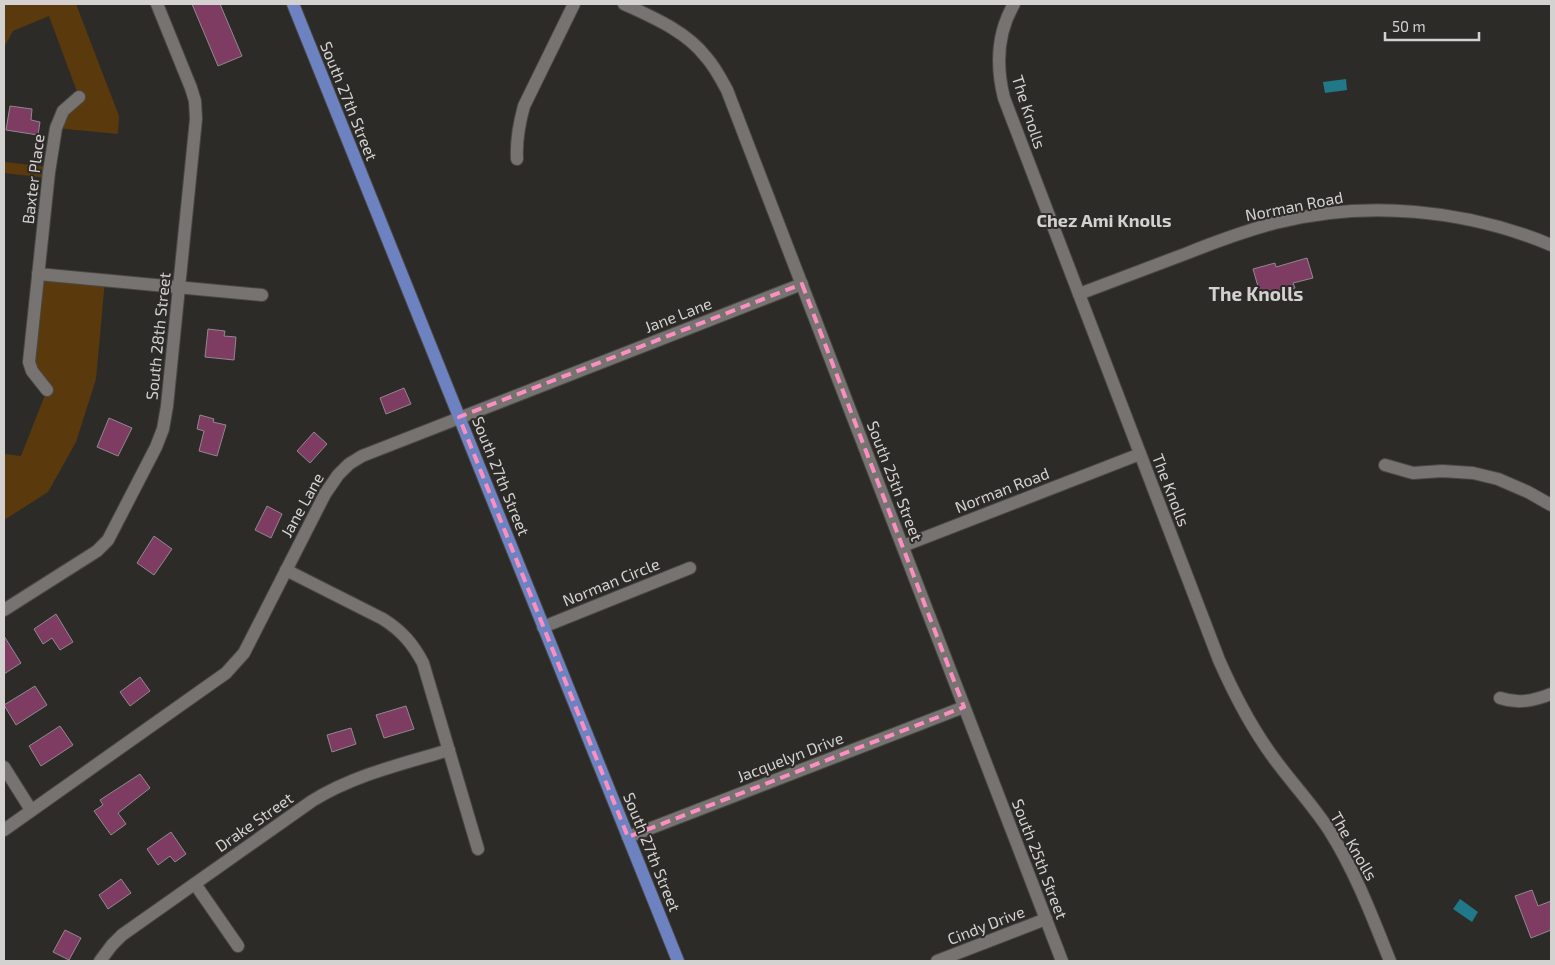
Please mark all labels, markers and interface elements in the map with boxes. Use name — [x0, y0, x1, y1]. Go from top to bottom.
scale bar — [1385, 10, 1479, 42]
text: 50 m — [1392, 17, 1426, 35]
street label: South 27th Street — [317, 38, 382, 163]
street label: The Knolls — [1009, 73, 1050, 151]
street label: Baxter Place — [18, 133, 47, 225]
street label: Norman Road — [1243, 187, 1344, 224]
district label: Chez Ami Knolls — [1036, 209, 1172, 231]
street label: South 28th Street — [141, 271, 174, 401]
district label: The Knolls — [1209, 282, 1303, 305]
street label: Jane Lane — [641, 293, 714, 336]
street label: South 27th Street — [469, 413, 534, 538]
street label: South 25th Street — [864, 418, 927, 544]
street label: The Knolls — [1149, 451, 1194, 529]
street label: Norman Road — [952, 463, 1052, 516]
street label: Jane Lane — [276, 469, 327, 540]
street label: Norman Circle — [560, 553, 662, 610]
street label: Jacquelyn Drive — [734, 728, 846, 786]
street label: Drake Street — [211, 788, 296, 855]
street label: South 27th Street — [620, 789, 685, 914]
street label: South 25th Street — [1009, 796, 1072, 922]
street label: The Knolls — [1327, 808, 1382, 884]
street label: Cindy Drive — [945, 901, 1027, 948]

